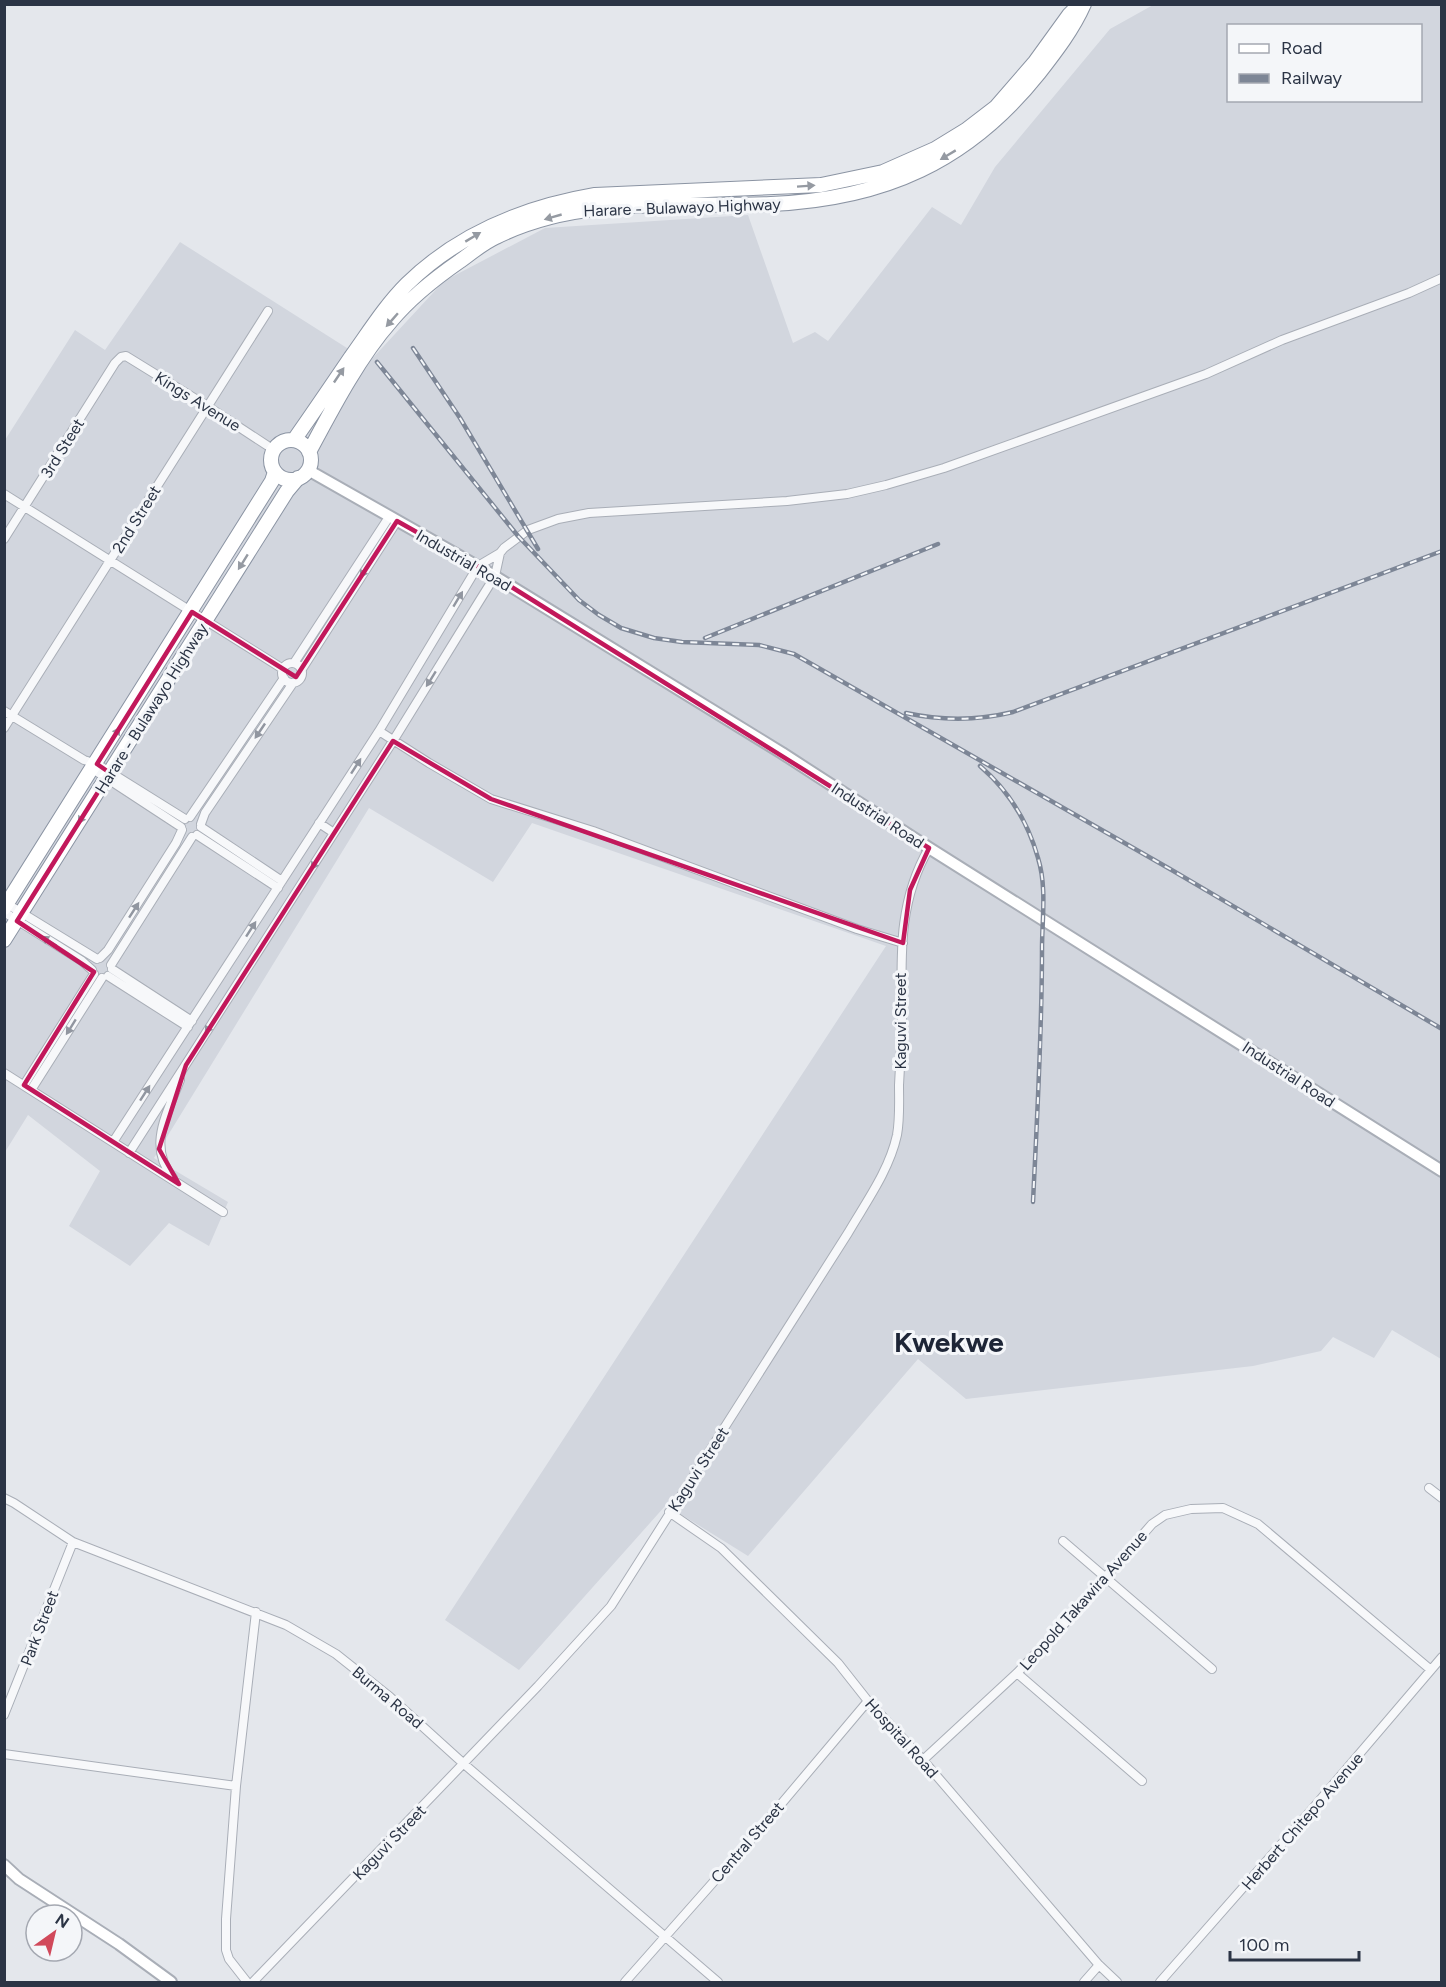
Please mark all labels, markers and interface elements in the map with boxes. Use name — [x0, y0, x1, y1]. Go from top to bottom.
legend — [1227, 24, 1422, 102]
text: Road — [1281, 37, 1322, 59]
text: Railway — [1281, 67, 1343, 89]
one-way arrow — [939, 150, 956, 160]
one-way arrow — [797, 182, 816, 191]
street label: Harare - Bulawayo Highway — [583, 195, 782, 220]
one-way arrow — [544, 213, 562, 222]
one-way arrow — [464, 231, 481, 242]
one-way arrow — [386, 312, 399, 327]
one-way arrow — [333, 367, 344, 383]
street label: Kings Avenue — [151, 368, 244, 435]
street label: 3rd Steet — [37, 415, 88, 482]
street label: 2nd Street — [108, 482, 165, 557]
street label: Industrial Road — [413, 526, 515, 595]
one-way arrow — [237, 553, 248, 570]
one-way arrow — [359, 562, 370, 578]
one-way arrow — [452, 591, 463, 607]
street label: Harare - Bulawayo Highway — [91, 619, 212, 797]
one-way arrow — [425, 671, 437, 687]
one-way arrow — [255, 723, 266, 739]
one-way arrow — [109, 727, 120, 743]
one-way arrow — [351, 757, 362, 774]
street label: Industrial Road — [828, 778, 928, 852]
one-way arrow — [77, 807, 89, 823]
one-way arrow — [310, 854, 321, 870]
one-way arrow — [128, 902, 139, 918]
one-way arrow — [245, 921, 256, 938]
one-way arrow — [41, 935, 57, 946]
street label: Kaguvi Street — [891, 973, 910, 1069]
one-way arrow — [205, 1018, 216, 1034]
one-way arrow — [66, 1019, 77, 1035]
street label: Industrial Road — [1239, 1037, 1339, 1111]
one-way arrow — [139, 1085, 150, 1101]
district label: Kwekwe — [894, 1325, 1004, 1359]
street label: Kaguvi Street — [664, 1423, 733, 1515]
street label: Leopold Takawira Avenue — [1016, 1526, 1151, 1674]
street label: Park Street — [16, 1588, 63, 1669]
street label: Burma Road — [348, 1662, 427, 1733]
street label: Hospital Road — [861, 1695, 942, 1782]
street label: Herbert Chitepo Avenue — [1238, 1749, 1367, 1894]
street label: Central Street — [707, 1798, 788, 1887]
street label: Kaguvi Street — [349, 1801, 430, 1884]
north arrow — [24, 1903, 84, 1963]
text: N — [52, 1910, 73, 1932]
scale bar — [1230, 1924, 1359, 1962]
text: 100 m — [1239, 1934, 1289, 1956]

